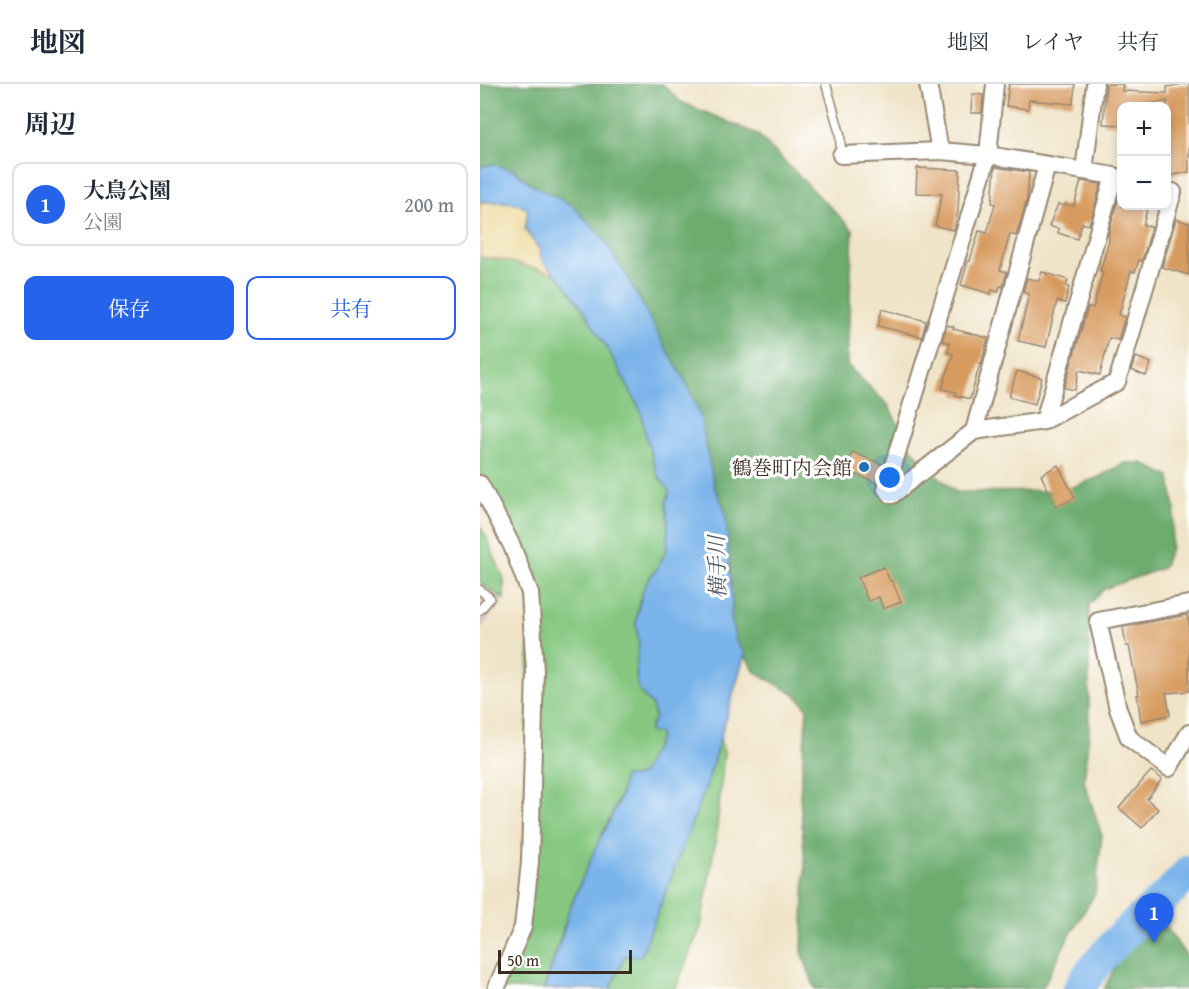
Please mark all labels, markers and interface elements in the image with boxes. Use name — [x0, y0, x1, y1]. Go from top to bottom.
text: 地図 — [30, 21, 86, 62]
text: 地図 — [947, 26, 989, 57]
text: レイヤ — [1022, 26, 1084, 57]
text: 共有 — [1117, 26, 1159, 57]
map controls — [1117, 102, 1171, 210]
button: + — [1117, 102, 1171, 156]
text: 周辺 — [24, 104, 76, 143]
button: − — [1117, 156, 1171, 210]
text: 大鳥公園 — [83, 174, 171, 206]
text: 1 — [40, 190, 51, 219]
text: 200 m — [404, 190, 454, 219]
text: 公園 — [83, 207, 123, 236]
button: 保存 — [24, 276, 234, 340]
button: 共有 — [246, 276, 456, 340]
place label: 鶴巻町内会館 — [732, 453, 852, 482]
marker: 鶴巻町内会館 — [857, 460, 871, 474]
your location — [875, 463, 904, 492]
water label: 横手川 — [700, 533, 734, 599]
pin: 1 — [1134, 894, 1174, 943]
scale bar — [498, 947, 632, 974]
text: 50 m — [507, 948, 539, 972]

